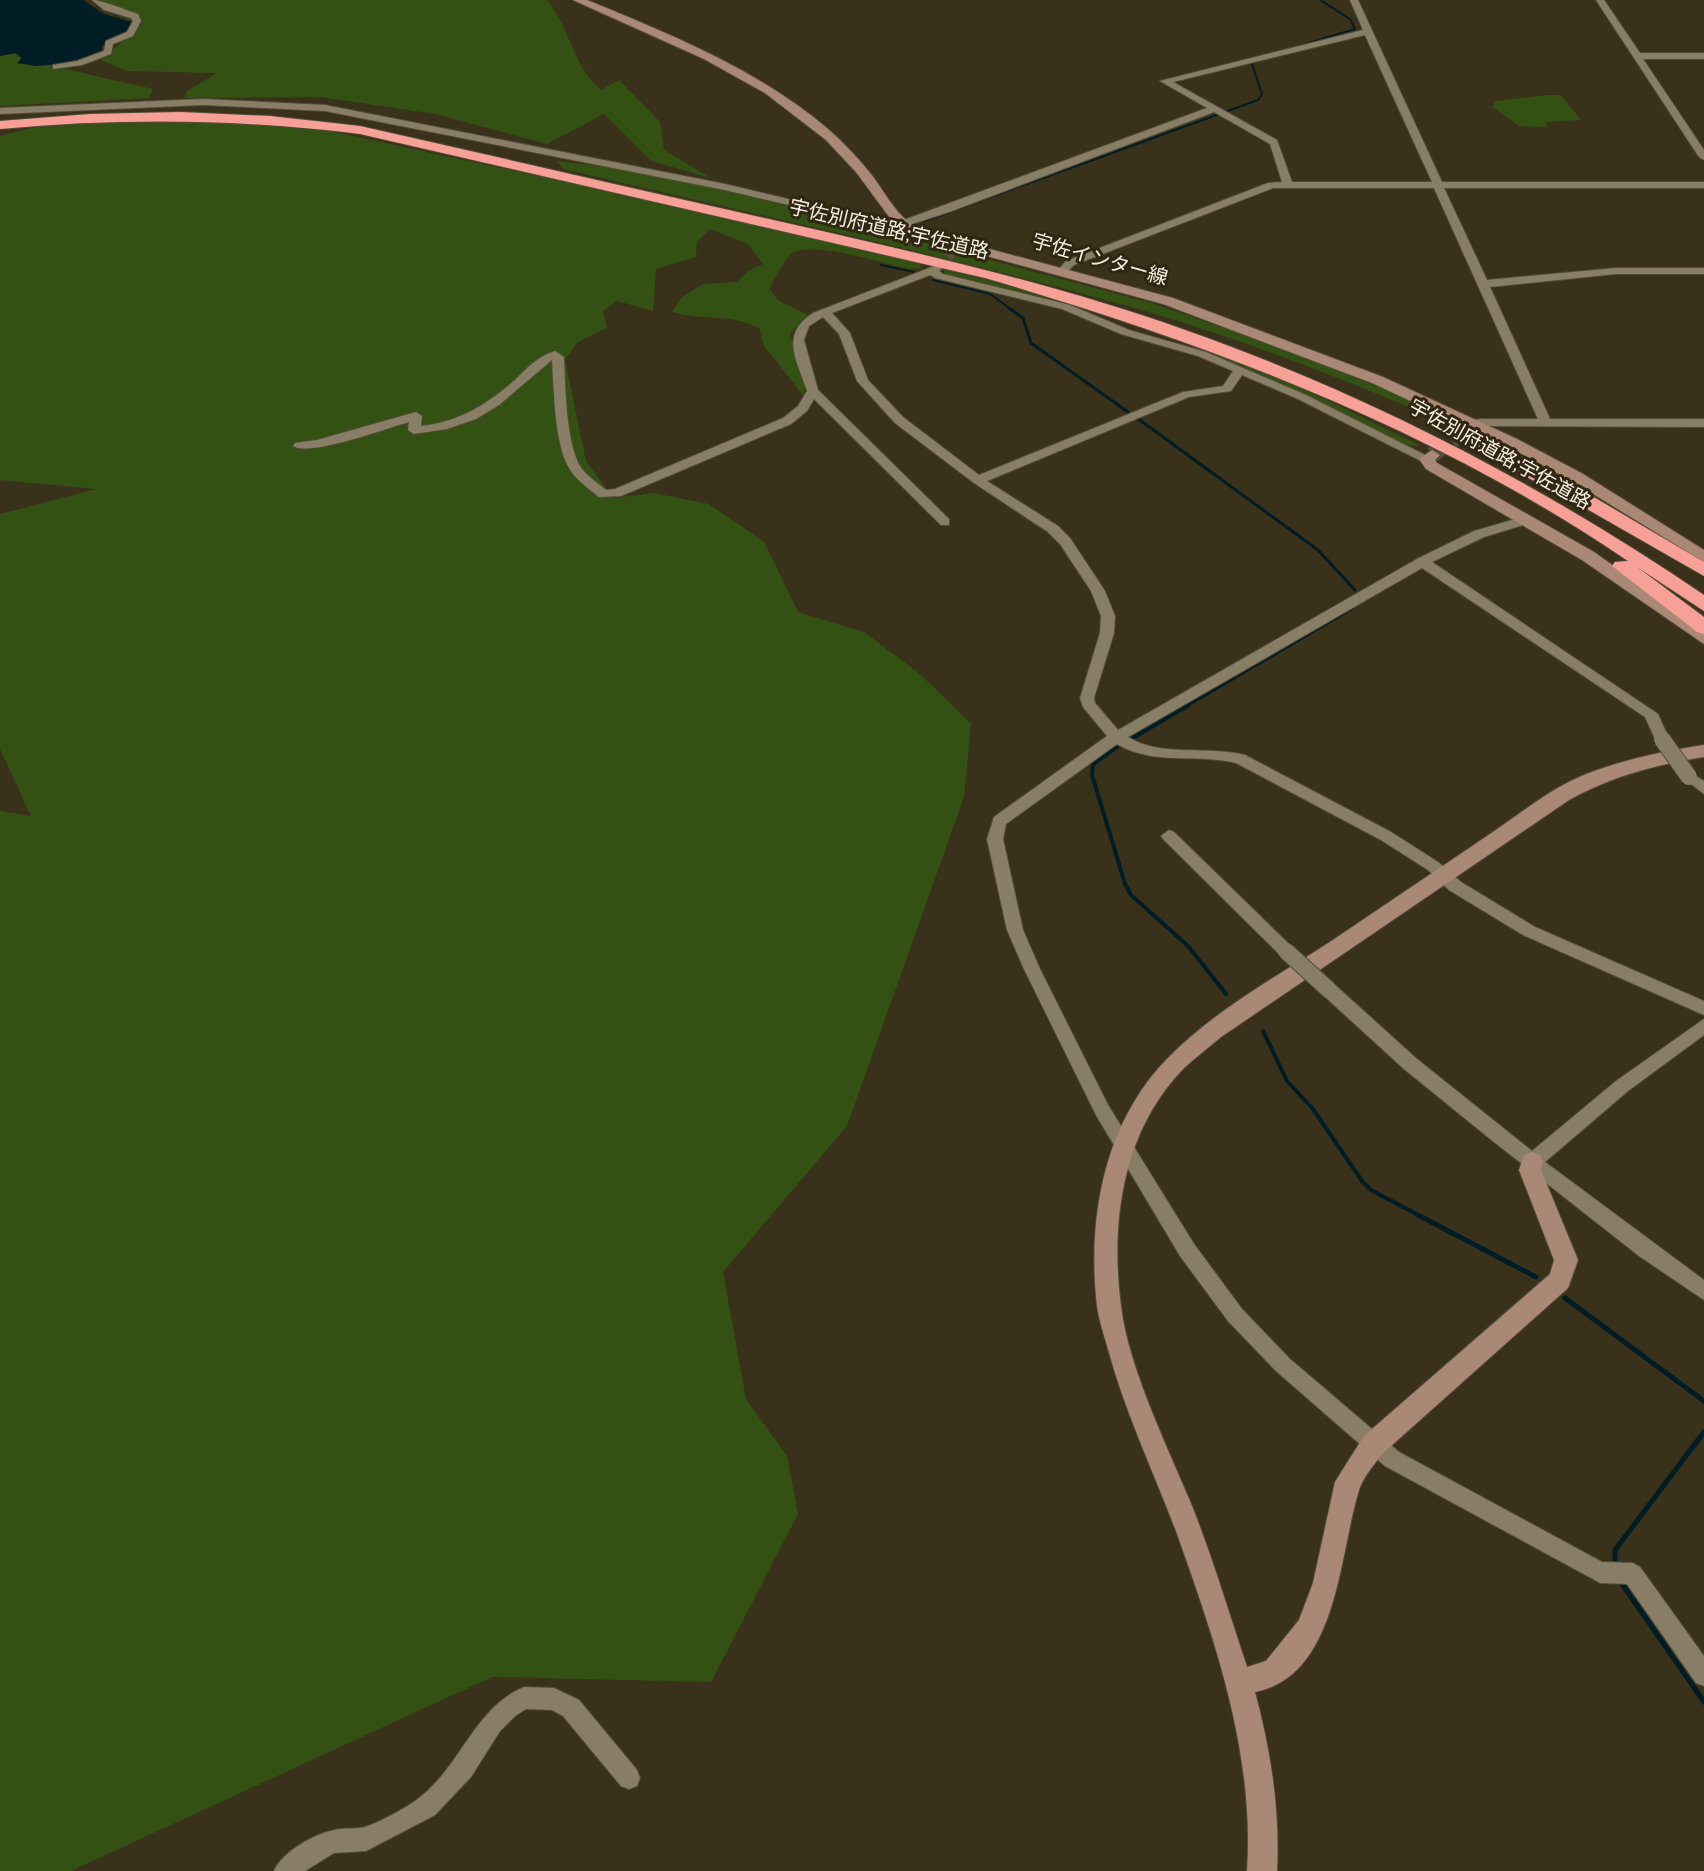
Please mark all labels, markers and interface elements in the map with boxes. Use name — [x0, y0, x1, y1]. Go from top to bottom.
street label: 宇佐別府道路;宇佐道路 — [787, 193, 991, 265]
street label: 宇佐インター線 — [1029, 227, 1171, 291]
street label: 宇佐別府道路;宇佐道路 — [1404, 393, 1596, 515]

